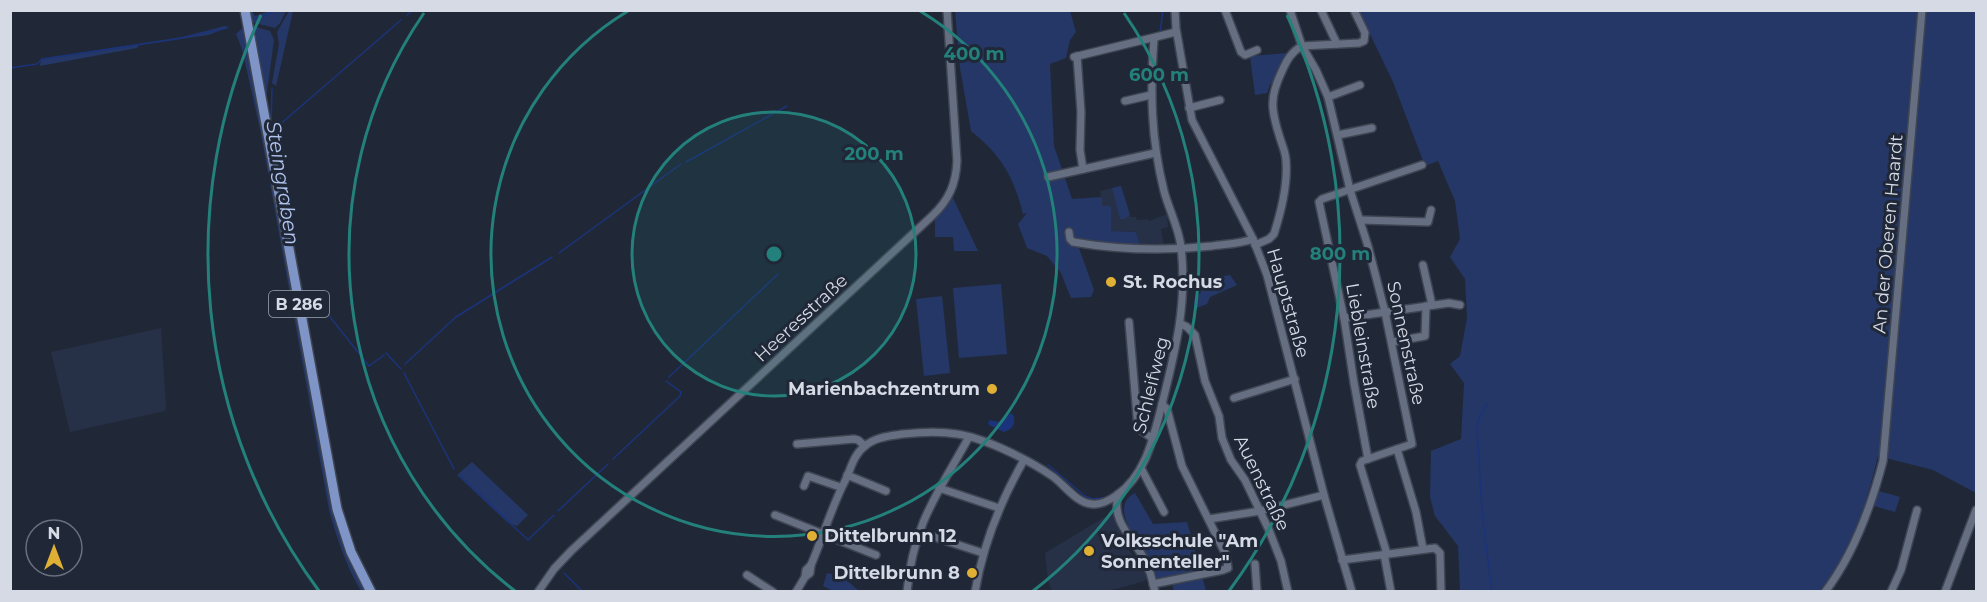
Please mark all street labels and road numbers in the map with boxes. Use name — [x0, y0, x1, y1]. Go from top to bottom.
street label: An der Oberen Haardt — [1868, 133, 1908, 335]
street label: Hauptstraße — [1262, 246, 1314, 360]
street label: Heeresstraße — [750, 269, 852, 367]
street label: Sonnenstraße — [1382, 279, 1430, 407]
street label: Liebleinstraße — [1341, 281, 1385, 411]
road number: B 286 — [269, 291, 329, 317]
street label: Schleifweg — [1128, 334, 1174, 436]
street label: Auenstraße — [1229, 431, 1295, 535]

